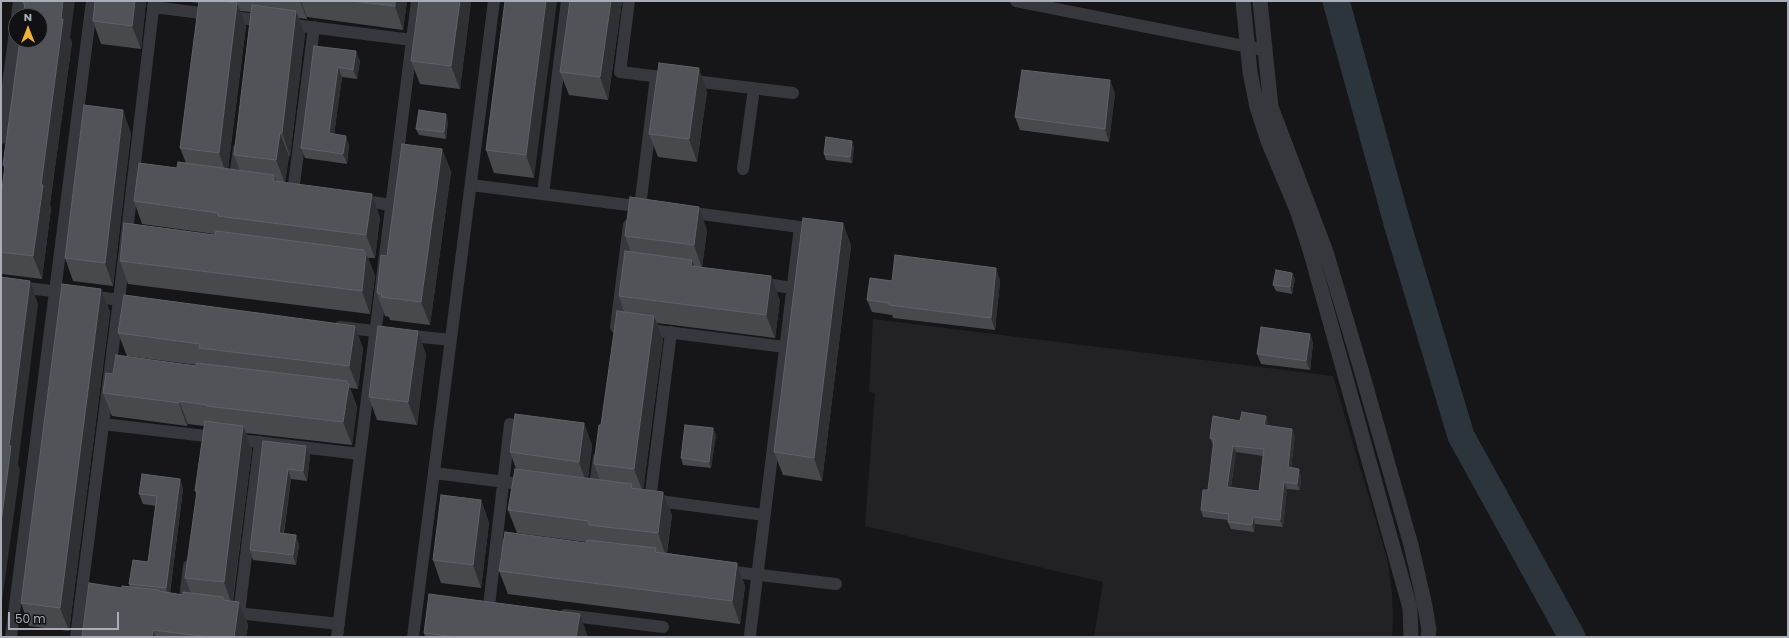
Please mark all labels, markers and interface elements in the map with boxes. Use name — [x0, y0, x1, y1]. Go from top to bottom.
north arrow — [8, 8, 48, 48]
text: N — [24, 9, 32, 25]
scale bar — [10, 604, 121, 630]
text: 50 m — [15, 610, 46, 627]

